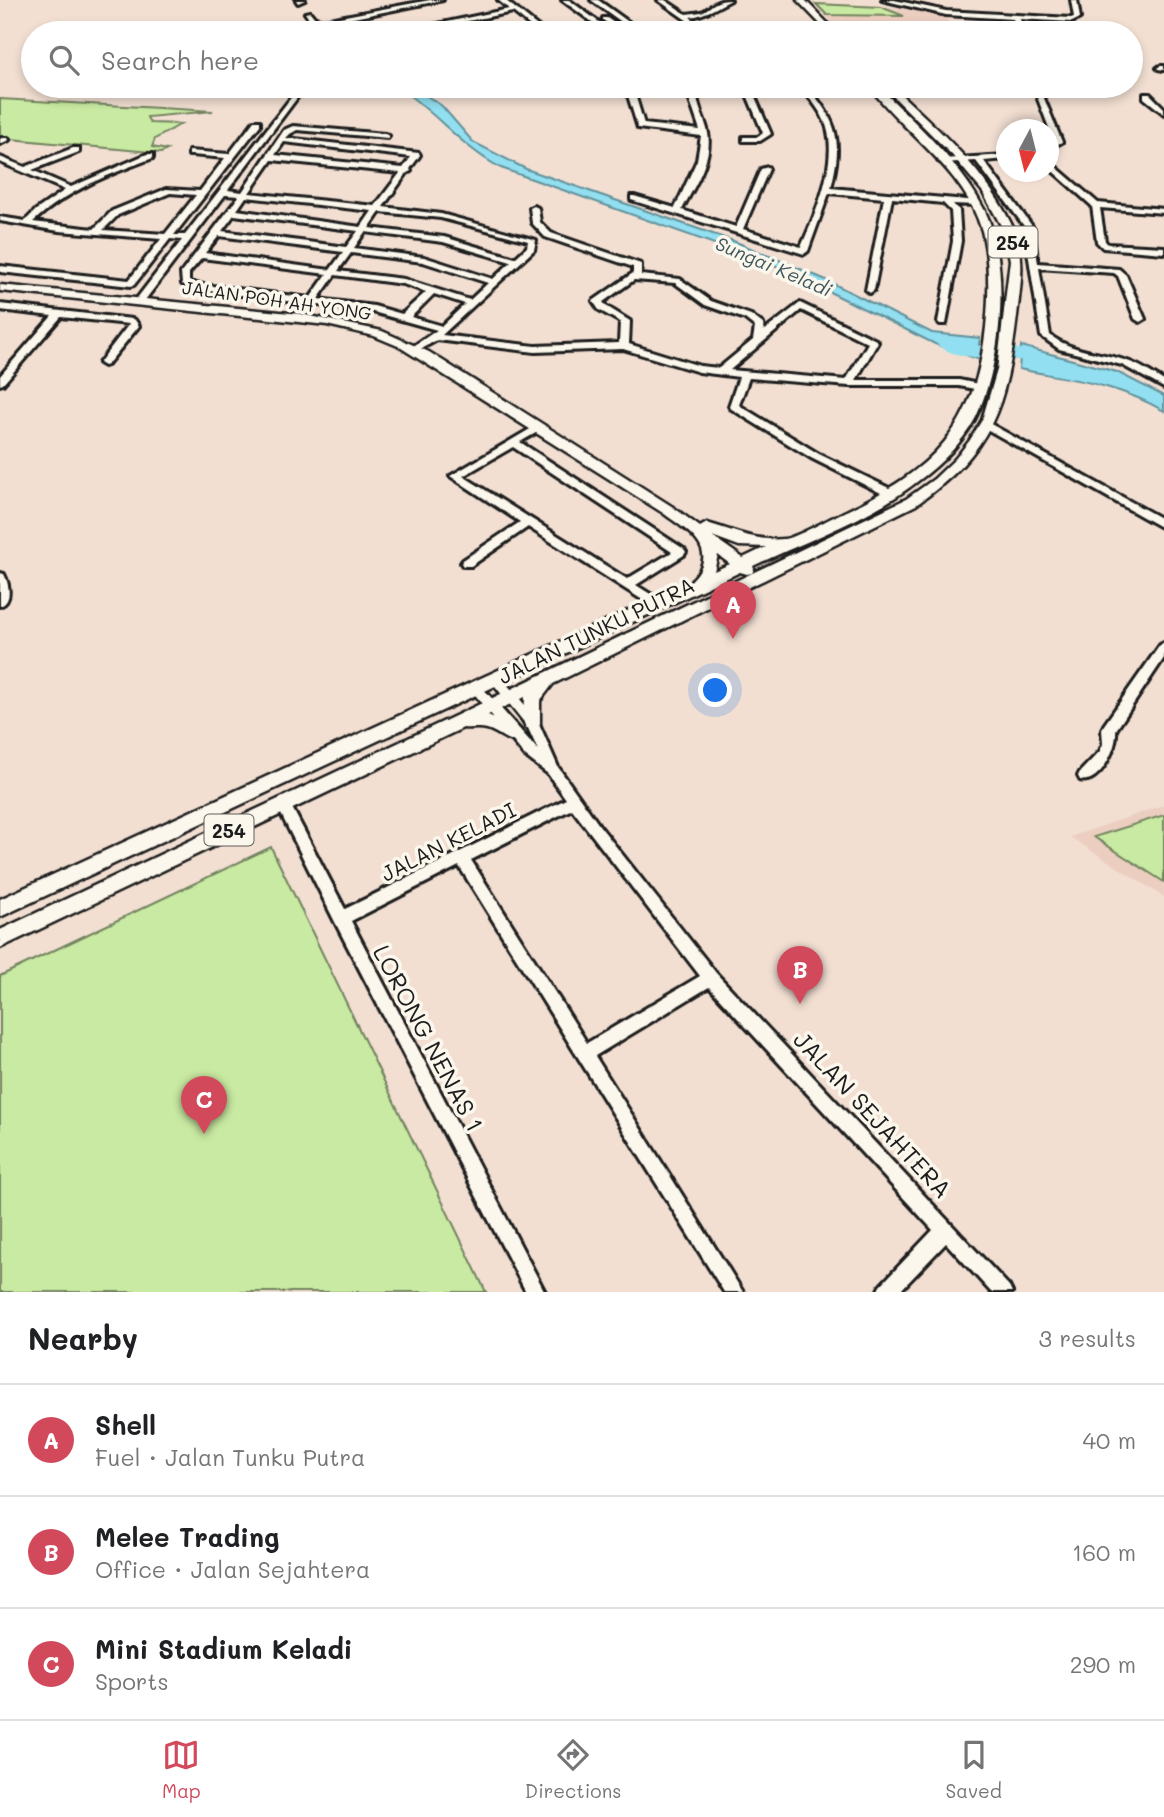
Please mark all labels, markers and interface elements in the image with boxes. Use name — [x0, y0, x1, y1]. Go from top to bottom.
search box — [21, 21, 1143, 98]
icon: search — [45, 41, 83, 79]
text: Search here — [101, 43, 259, 77]
north arrow — [996, 119, 1059, 182]
road number: 254 — [988, 226, 1038, 258]
water label: Sungai Keladi — [712, 230, 836, 302]
street label: JALAN POH AH YONG — [181, 275, 373, 325]
street label: JALAN TUNKU PUTRA — [493, 571, 699, 689]
pin: A — [710, 581, 756, 639]
your location — [698, 673, 732, 707]
street label: JALAN KELADI — [376, 795, 520, 887]
road number: 254 — [204, 814, 254, 846]
street label: LORONG NENAS 1 — [367, 939, 491, 1137]
pin: B — [777, 946, 823, 1004]
street label: JALAN SEJAHTERA — [787, 1024, 959, 1204]
pin: C — [181, 1076, 227, 1134]
text: Nearby — [28, 1318, 138, 1358]
text: 3 results — [1039, 1323, 1136, 1353]
text: Shell — [95, 1408, 156, 1442]
text: A — [43, 1425, 59, 1455]
text: 40 m — [1083, 1425, 1136, 1455]
text: Fuel · Jalan Tunku Putra — [95, 1442, 365, 1472]
text: Melee Trading — [95, 1520, 279, 1554]
text: B — [43, 1537, 59, 1567]
text: 160 m — [1072, 1537, 1136, 1567]
text: Office · Jalan Sejahtera — [95, 1554, 370, 1584]
text: Mini Stadium Keladi — [95, 1632, 353, 1666]
text: C — [42, 1649, 60, 1679]
text: 290 m — [1070, 1649, 1136, 1679]
text: Sports — [95, 1666, 169, 1696]
tab: Map — [162, 1736, 201, 1803]
tab: Directions — [525, 1736, 621, 1803]
tab: Saved — [946, 1736, 1002, 1803]

